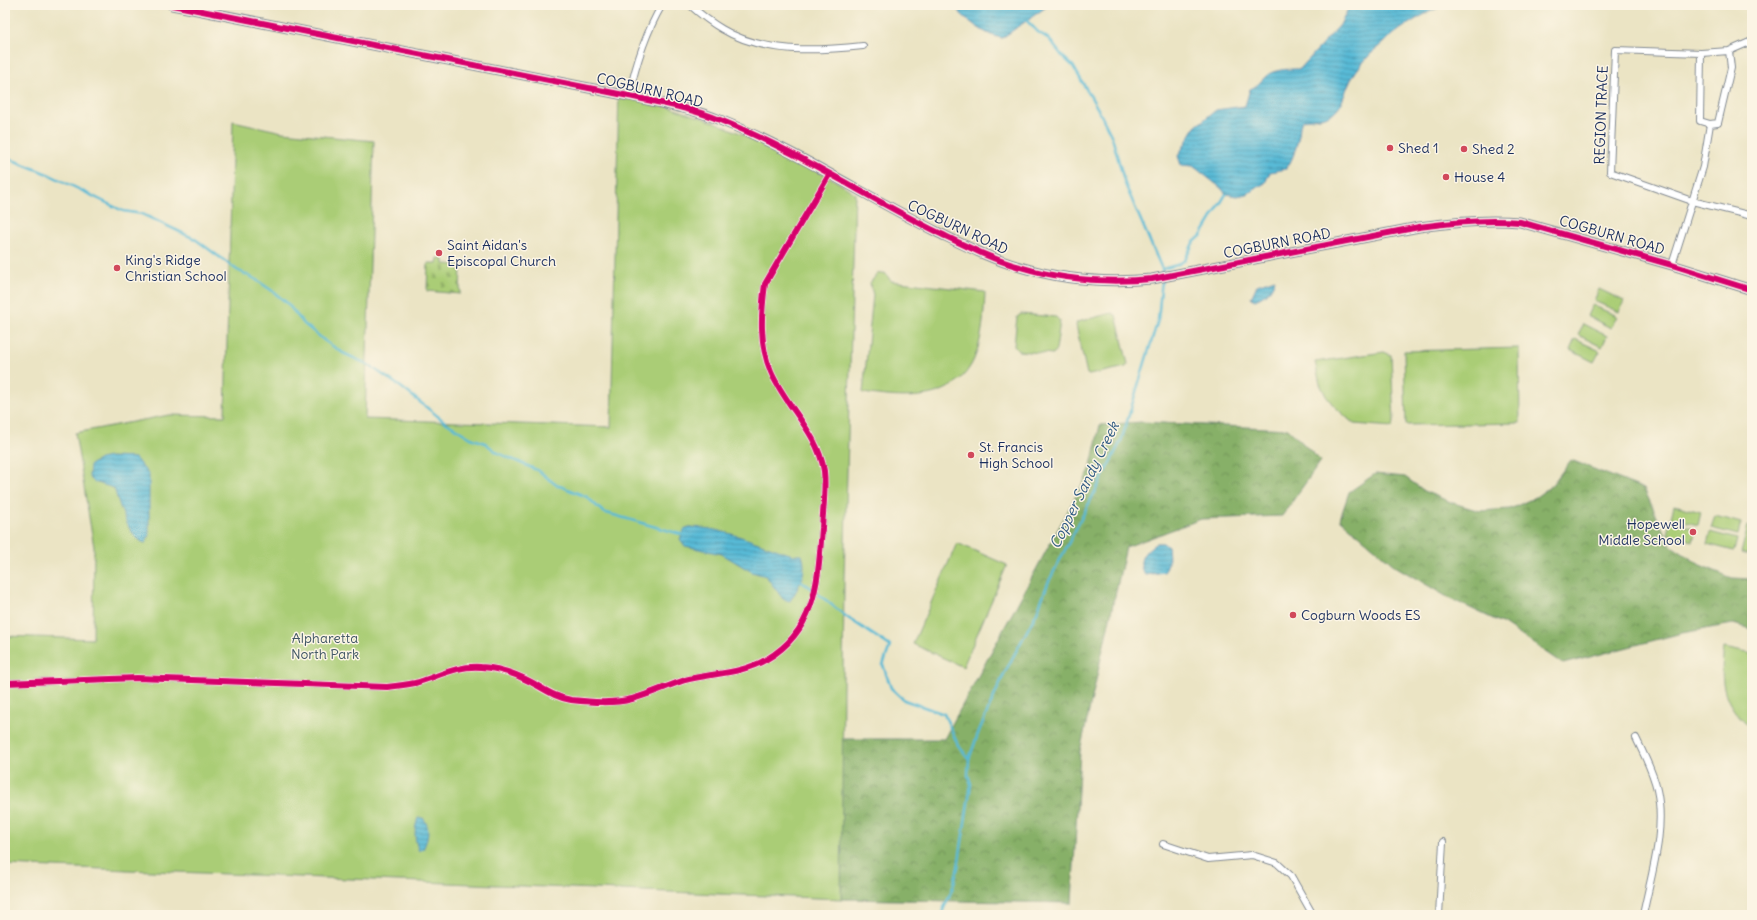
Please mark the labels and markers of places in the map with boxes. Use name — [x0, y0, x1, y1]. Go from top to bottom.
place label: Shed 1 — [1398, 139, 1439, 157]
place label: Shed 2 — [1472, 140, 1515, 158]
marker: Shed 1 — [1385, 143, 1395, 153]
marker: Shed 2 — [1459, 144, 1469, 154]
place label: House 4 — [1454, 168, 1505, 186]
marker: House 4 — [1441, 172, 1451, 182]
place label: Saint Aidan's Episcopal Church — [447, 236, 556, 270]
marker: Saint Aidan's Episcopal Church — [434, 248, 444, 258]
place label: King's Ridge Christian School — [125, 251, 227, 285]
marker: King's Ridge Christian School — [112, 263, 122, 273]
place label: St. Francis High School — [979, 438, 1053, 472]
marker: St. Francis High School — [966, 450, 976, 460]
place label: Hopewell Middle School — [1598, 515, 1685, 549]
marker: Hopewell Middle School — [1688, 527, 1698, 537]
place label: Cogburn Woods ES — [1301, 606, 1421, 624]
marker: Cogburn Woods ES — [1288, 610, 1298, 620]

